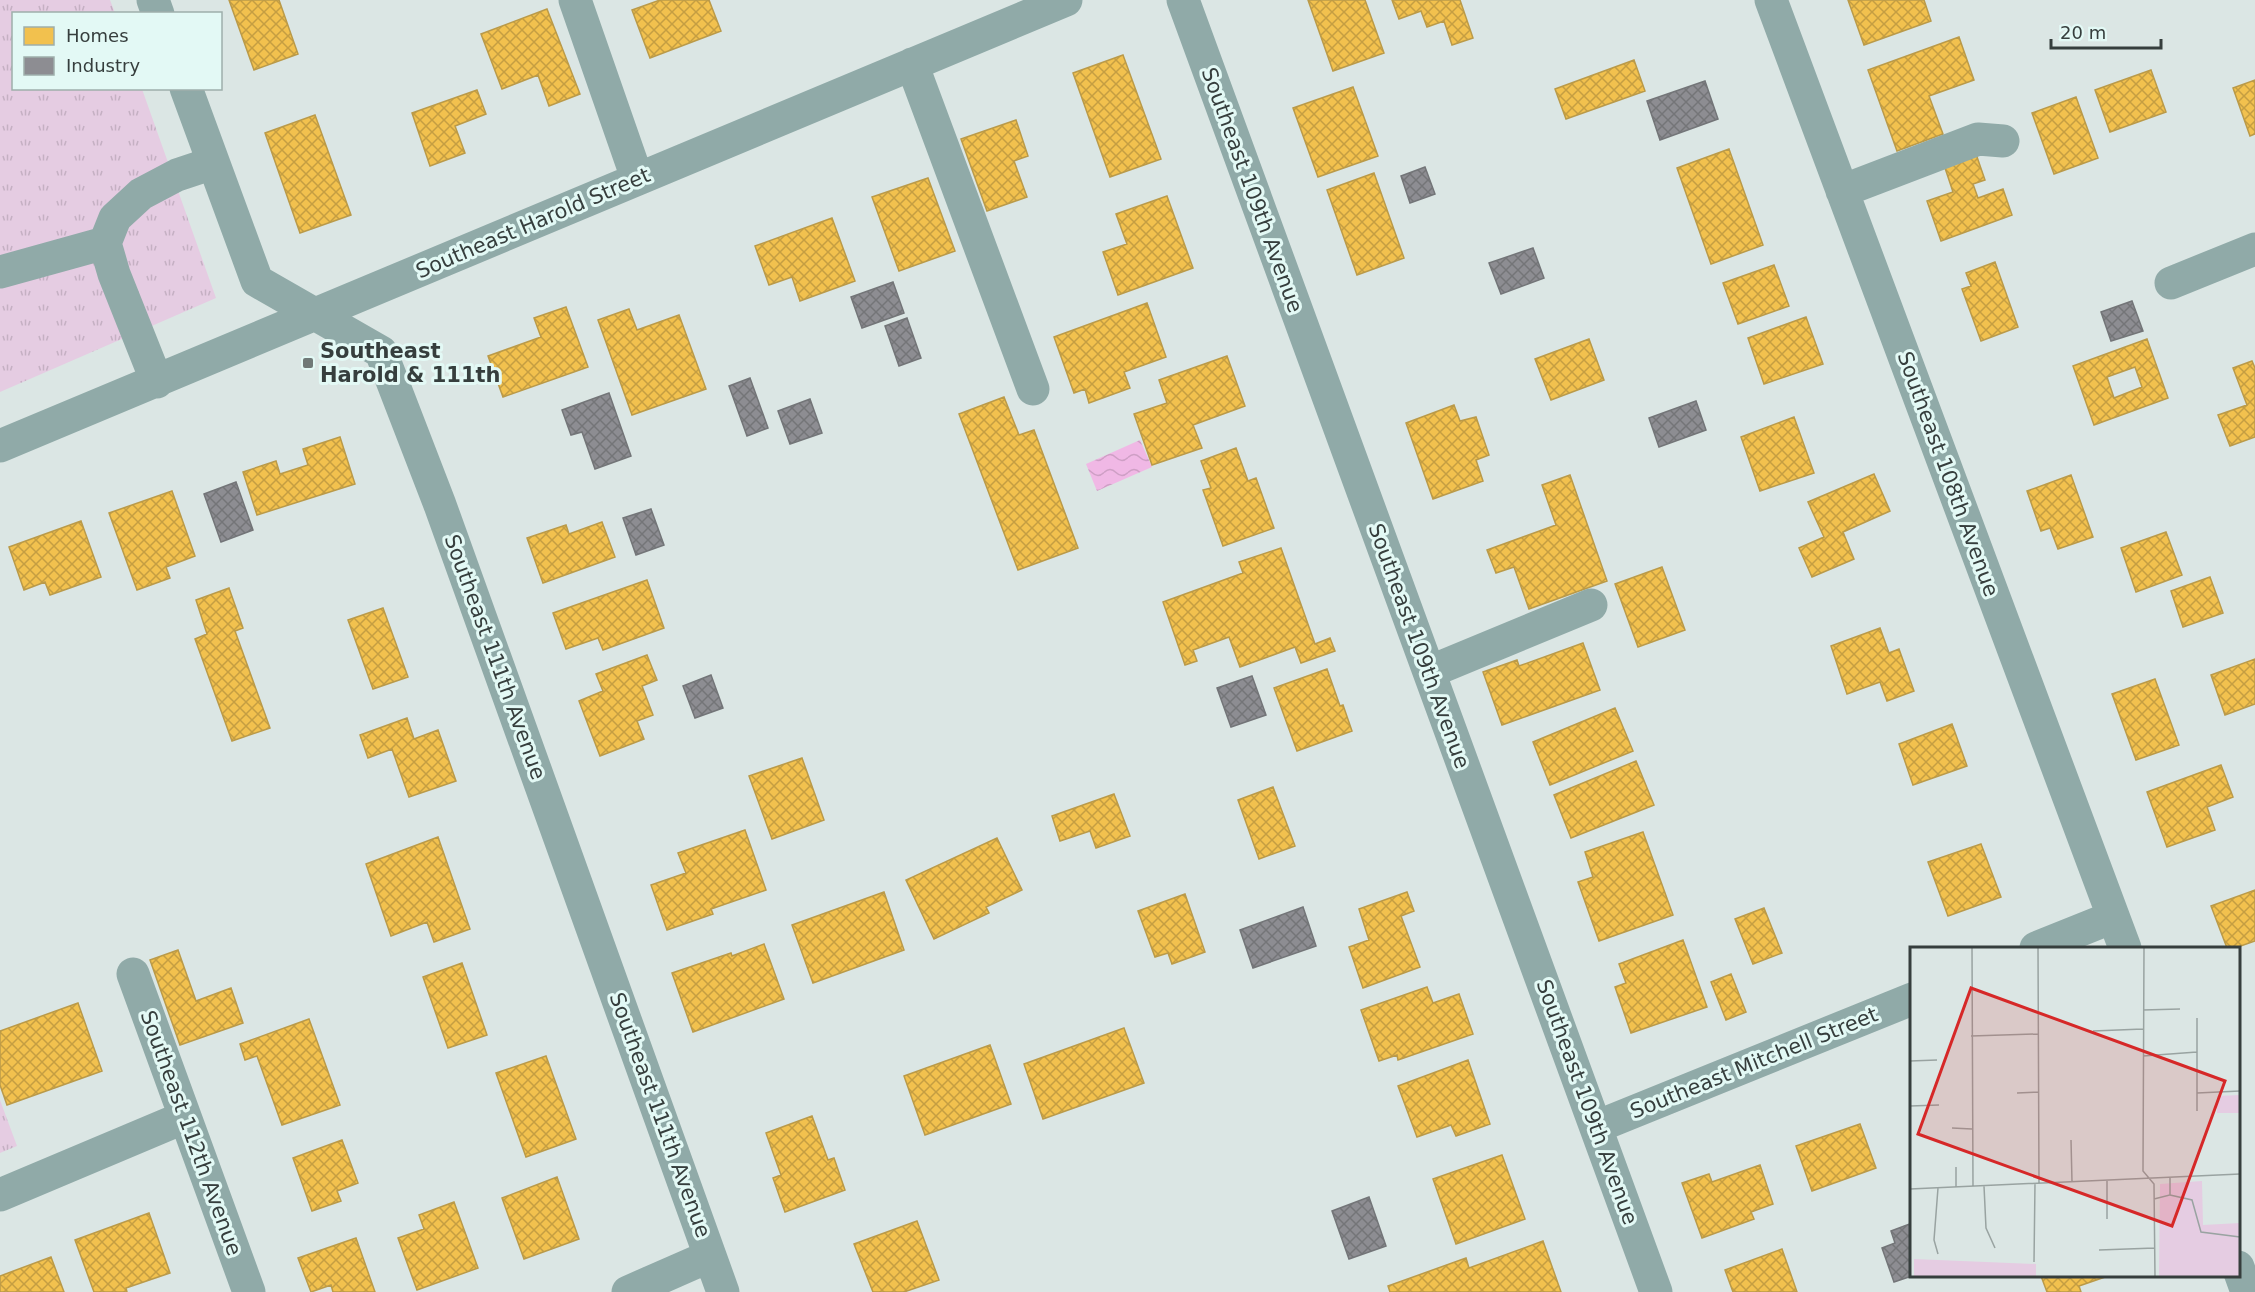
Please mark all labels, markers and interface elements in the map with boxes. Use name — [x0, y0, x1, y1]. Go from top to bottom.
legend — [12, 12, 222, 90]
scale bar — [2051, 12, 2160, 50]
text: 20 m — [2060, 22, 2106, 43]
text: Homes — [66, 25, 129, 46]
text: Industry — [66, 55, 140, 76]
street label: Southeast 109th Avenue — [1196, 64, 1308, 316]
street label: Southeast Harold Street — [412, 163, 654, 283]
place label: Southeast Harold & 111th — [320, 339, 501, 387]
street label: Southeast 108th Avenue — [1892, 348, 2004, 600]
marker: Southeast Harold & 111th — [301, 356, 315, 370]
street label: Southeast 109th Avenue — [1363, 520, 1475, 772]
street label: Southeast 111th Avenue — [439, 531, 551, 783]
inset map — [1910, 947, 2240, 1277]
street label: Southeast 109th Avenue — [1531, 976, 1643, 1228]
street label: Southeast 111th Avenue — [604, 989, 716, 1241]
street label: Southeast Mitchell Street — [1627, 1002, 1881, 1124]
street label: Southeast 112th Avenue — [135, 1007, 247, 1259]

